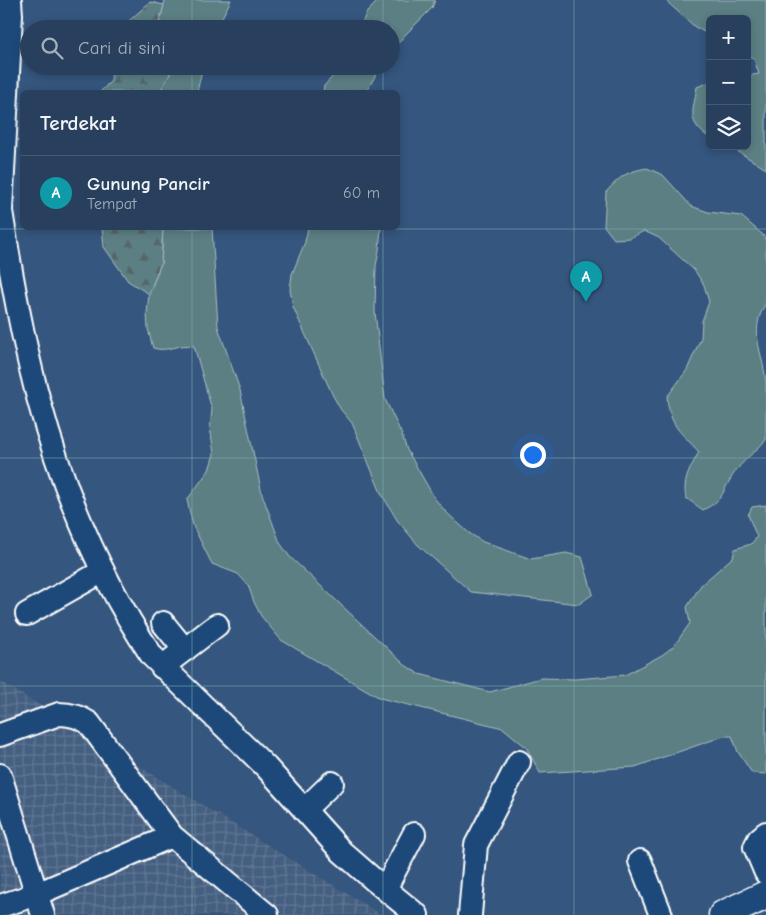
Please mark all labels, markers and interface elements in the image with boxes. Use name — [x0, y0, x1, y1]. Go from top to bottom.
map controls — [706, 15, 751, 150]
button: + — [706, 15, 751, 60]
search box — [20, 20, 400, 75]
icon: search — [38, 34, 66, 62]
text: Cari di sini — [78, 37, 165, 59]
button: − — [706, 60, 751, 105]
button: layers — [706, 105, 751, 150]
text: Terdekat — [40, 111, 116, 135]
text: Gunung Pancir — [87, 173, 210, 195]
text: A — [52, 184, 60, 202]
text: 60 m — [343, 184, 380, 202]
text: Tempat — [87, 195, 137, 213]
pin: A — [570, 261, 602, 302]
your location — [520, 442, 546, 468]

